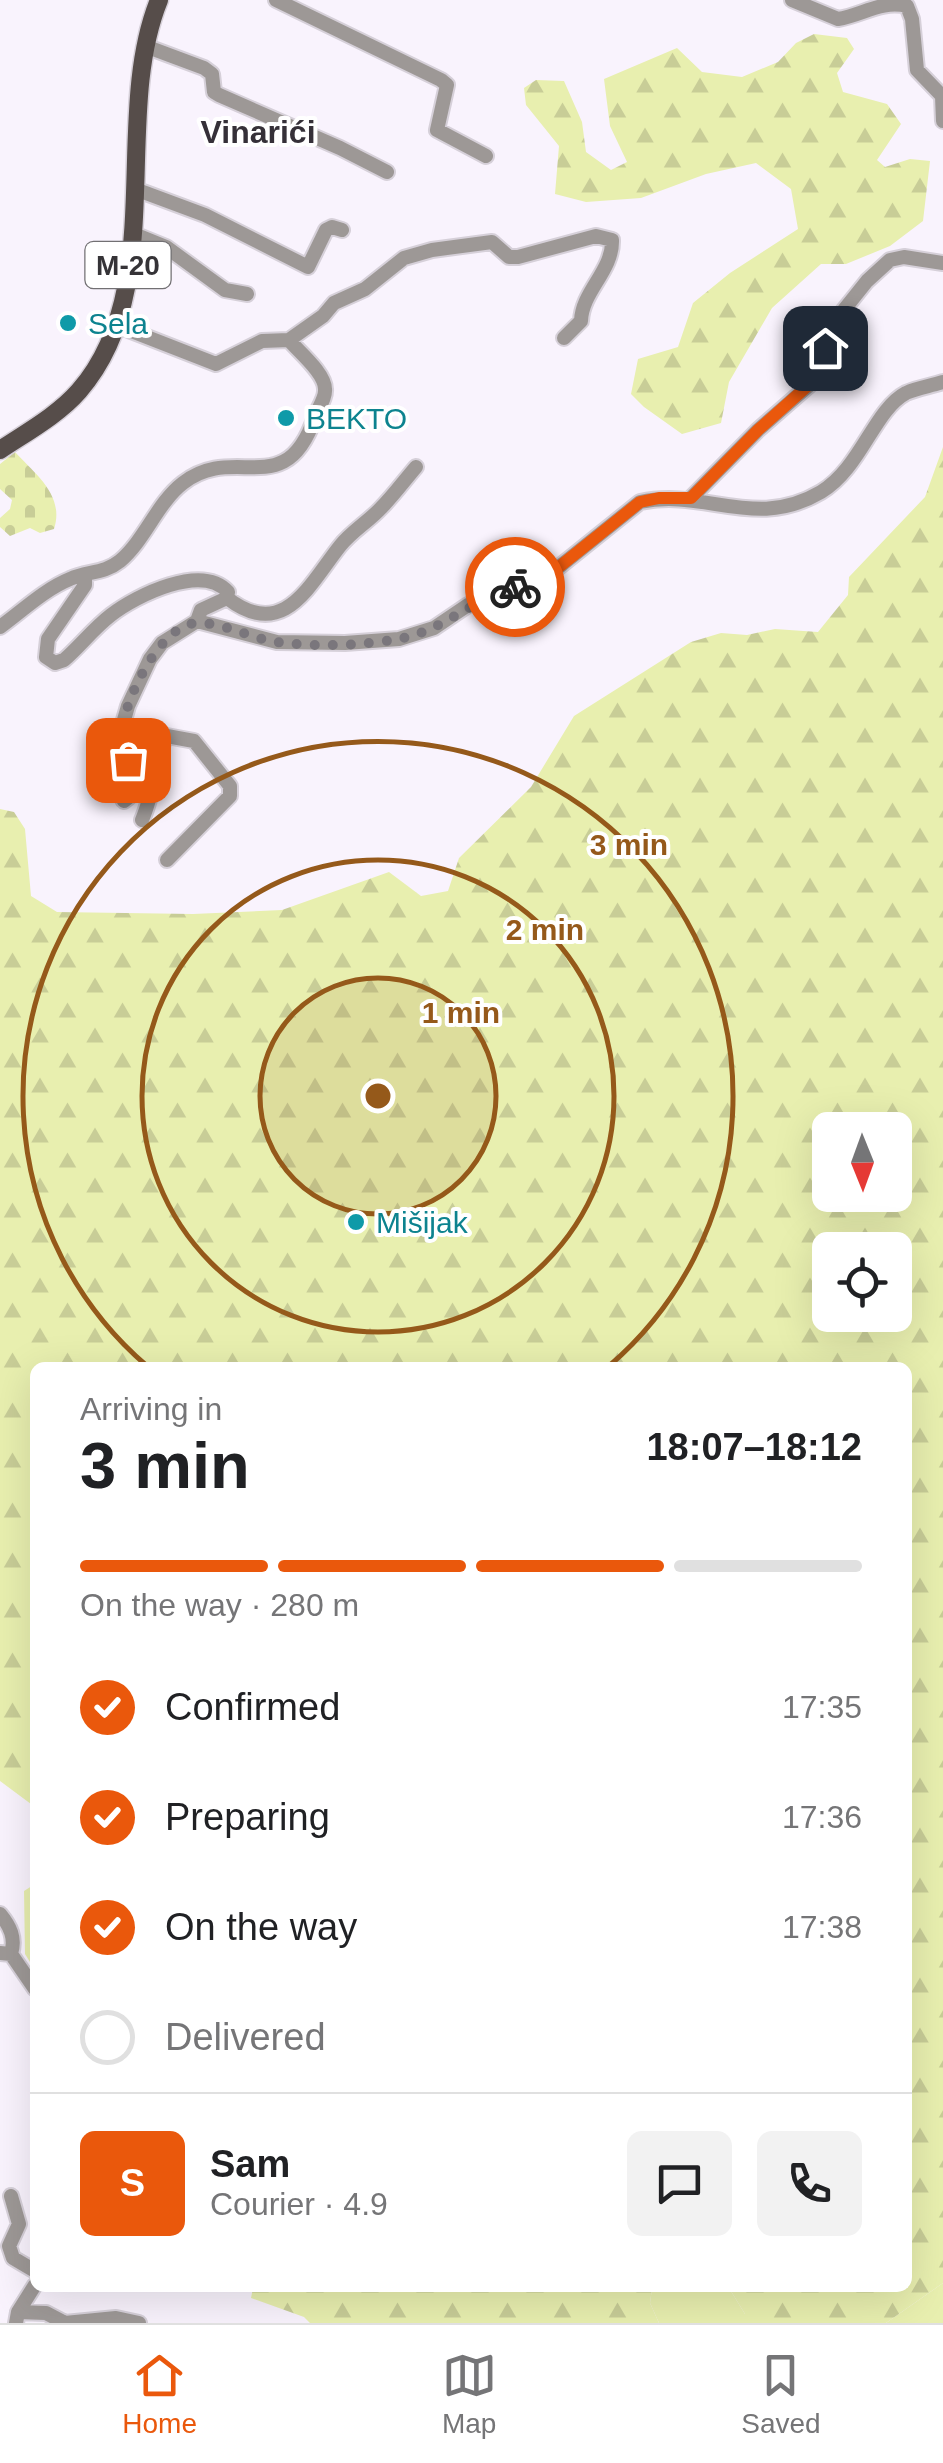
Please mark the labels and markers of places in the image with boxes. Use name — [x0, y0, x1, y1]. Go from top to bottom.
pin — [783, 306, 868, 391]
place label: Sela — [88, 307, 148, 340]
marker: Sela — [57, 312, 79, 334]
place label: BEKTO — [306, 402, 407, 435]
marker: BEKTO — [275, 407, 297, 429]
pin — [86, 718, 171, 803]
centre of rings — [360, 1078, 396, 1114]
place label: Mišijak — [376, 1206, 469, 1239]
marker: Mišijak — [345, 1211, 367, 1233]

